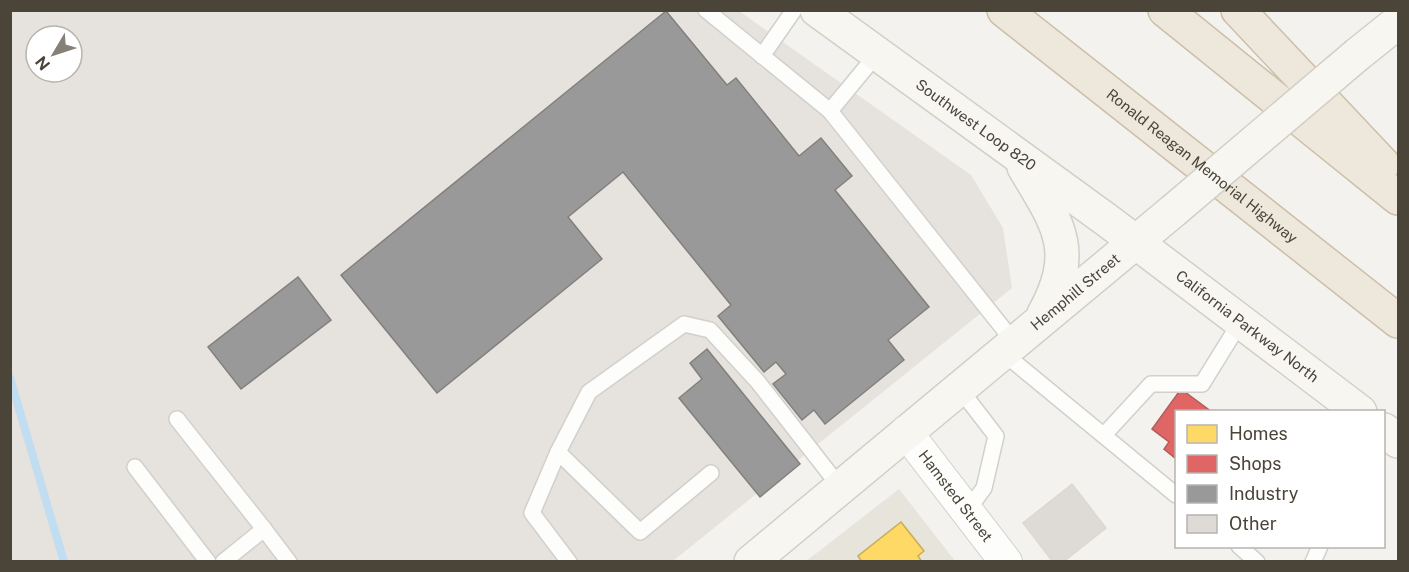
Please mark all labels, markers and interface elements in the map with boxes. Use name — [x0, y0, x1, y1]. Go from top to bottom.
north arrow — [24, 24, 84, 84]
text: N — [31, 52, 54, 74]
street label: Southwest Loop 820 — [913, 75, 1039, 174]
street label: Ronald Reagan Memorial Highway — [1103, 85, 1301, 246]
street label: Hemphill Street — [1027, 250, 1123, 334]
street label: California Parkway North — [1173, 267, 1322, 386]
legend — [1175, 410, 1385, 548]
text: Homes — [1229, 423, 1288, 444]
street label: Hamsted Street — [915, 447, 996, 545]
text: Shops — [1229, 453, 1281, 474]
text: Industry — [1229, 483, 1299, 504]
text: Other — [1229, 513, 1277, 534]

